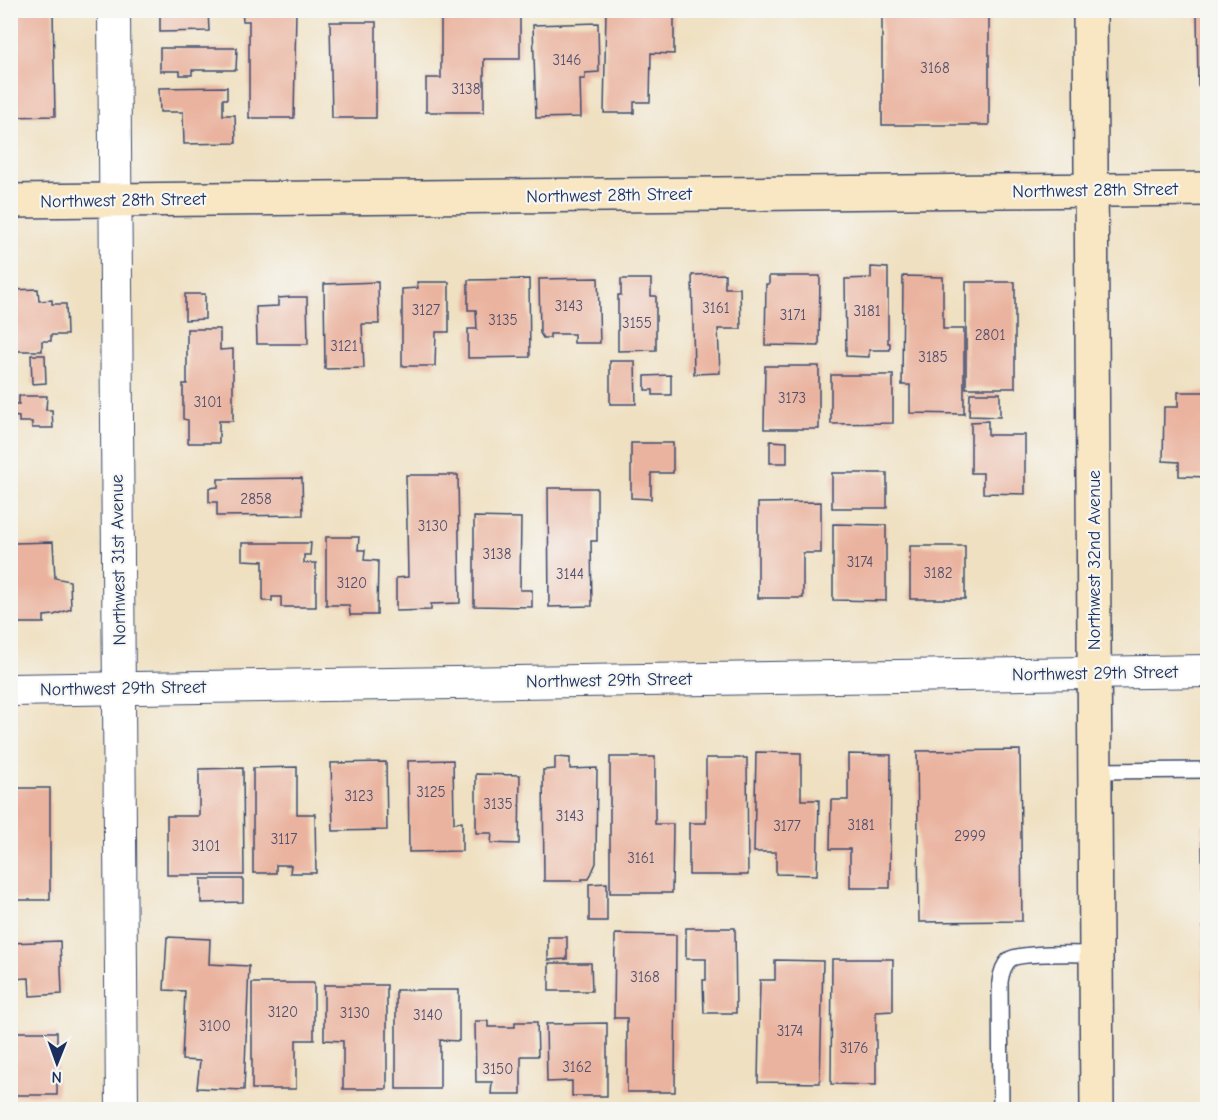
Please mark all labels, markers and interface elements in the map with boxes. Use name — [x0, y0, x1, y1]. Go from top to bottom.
house number: 3146 — [553, 51, 581, 69]
house number: 3168 — [920, 59, 950, 77]
house number: 3138 — [452, 80, 480, 98]
street label: Northwest 28th Street — [1012, 179, 1179, 202]
street label: Northwest 28th Street — [526, 184, 693, 207]
street label: Northwest 28th Street — [40, 189, 207, 212]
house number: 3143 — [555, 297, 583, 315]
house number: 3161 — [702, 299, 730, 317]
house number: 3127 — [412, 301, 440, 319]
house number: 3181 — [853, 302, 881, 320]
house number: 3171 — [780, 306, 806, 324]
house number: 3135 — [488, 311, 518, 329]
house number: 3155 — [622, 314, 652, 332]
house number: 2801 — [975, 326, 1005, 344]
house number: 3121 — [330, 337, 358, 355]
house number: 3185 — [918, 348, 948, 366]
house number: 3173 — [778, 389, 806, 407]
house number: 3101 — [194, 393, 222, 411]
street label: Northwest 32nd Avenue — [1084, 470, 1105, 650]
street label: Northwest 31st Avenue — [107, 474, 130, 646]
house number: 2858 — [240, 490, 272, 508]
house number: 3130 — [418, 517, 448, 535]
house number: 3138 — [483, 545, 511, 563]
house number: 3174 — [847, 553, 873, 571]
house number: 3182 — [923, 564, 953, 582]
house number: 3144 — [556, 565, 584, 583]
house number: 3120 — [337, 574, 367, 592]
street label: Northwest 29th Street — [1012, 662, 1179, 685]
street label: Northwest 29th Street — [526, 669, 693, 692]
street label: Northwest 29th Street — [40, 677, 207, 700]
house number: 3125 — [416, 783, 446, 801]
house number: 3123 — [345, 787, 373, 805]
house number: 3135 — [483, 795, 513, 813]
house number: 3143 — [556, 807, 584, 825]
house number: 3181 — [847, 816, 875, 834]
house number: 3177 — [773, 817, 801, 835]
house number: 2999 — [954, 827, 986, 845]
house number: 3117 — [271, 830, 297, 848]
house number: 3101 — [192, 837, 220, 855]
house number: 3161 — [627, 849, 655, 867]
house number: 3168 — [630, 968, 660, 986]
house number: 3120 — [268, 1003, 298, 1021]
house number: 3130 — [340, 1004, 370, 1022]
house number: 3140 — [413, 1006, 443, 1024]
house number: 3100 — [199, 1017, 231, 1035]
house number: 3174 — [777, 1022, 803, 1040]
north arrow — [27, 1033, 87, 1093]
house number: 3176 — [840, 1039, 868, 1057]
house number: 3162 — [562, 1058, 592, 1076]
house number: 3150 — [483, 1060, 513, 1078]
text: N — [51, 1068, 62, 1086]

